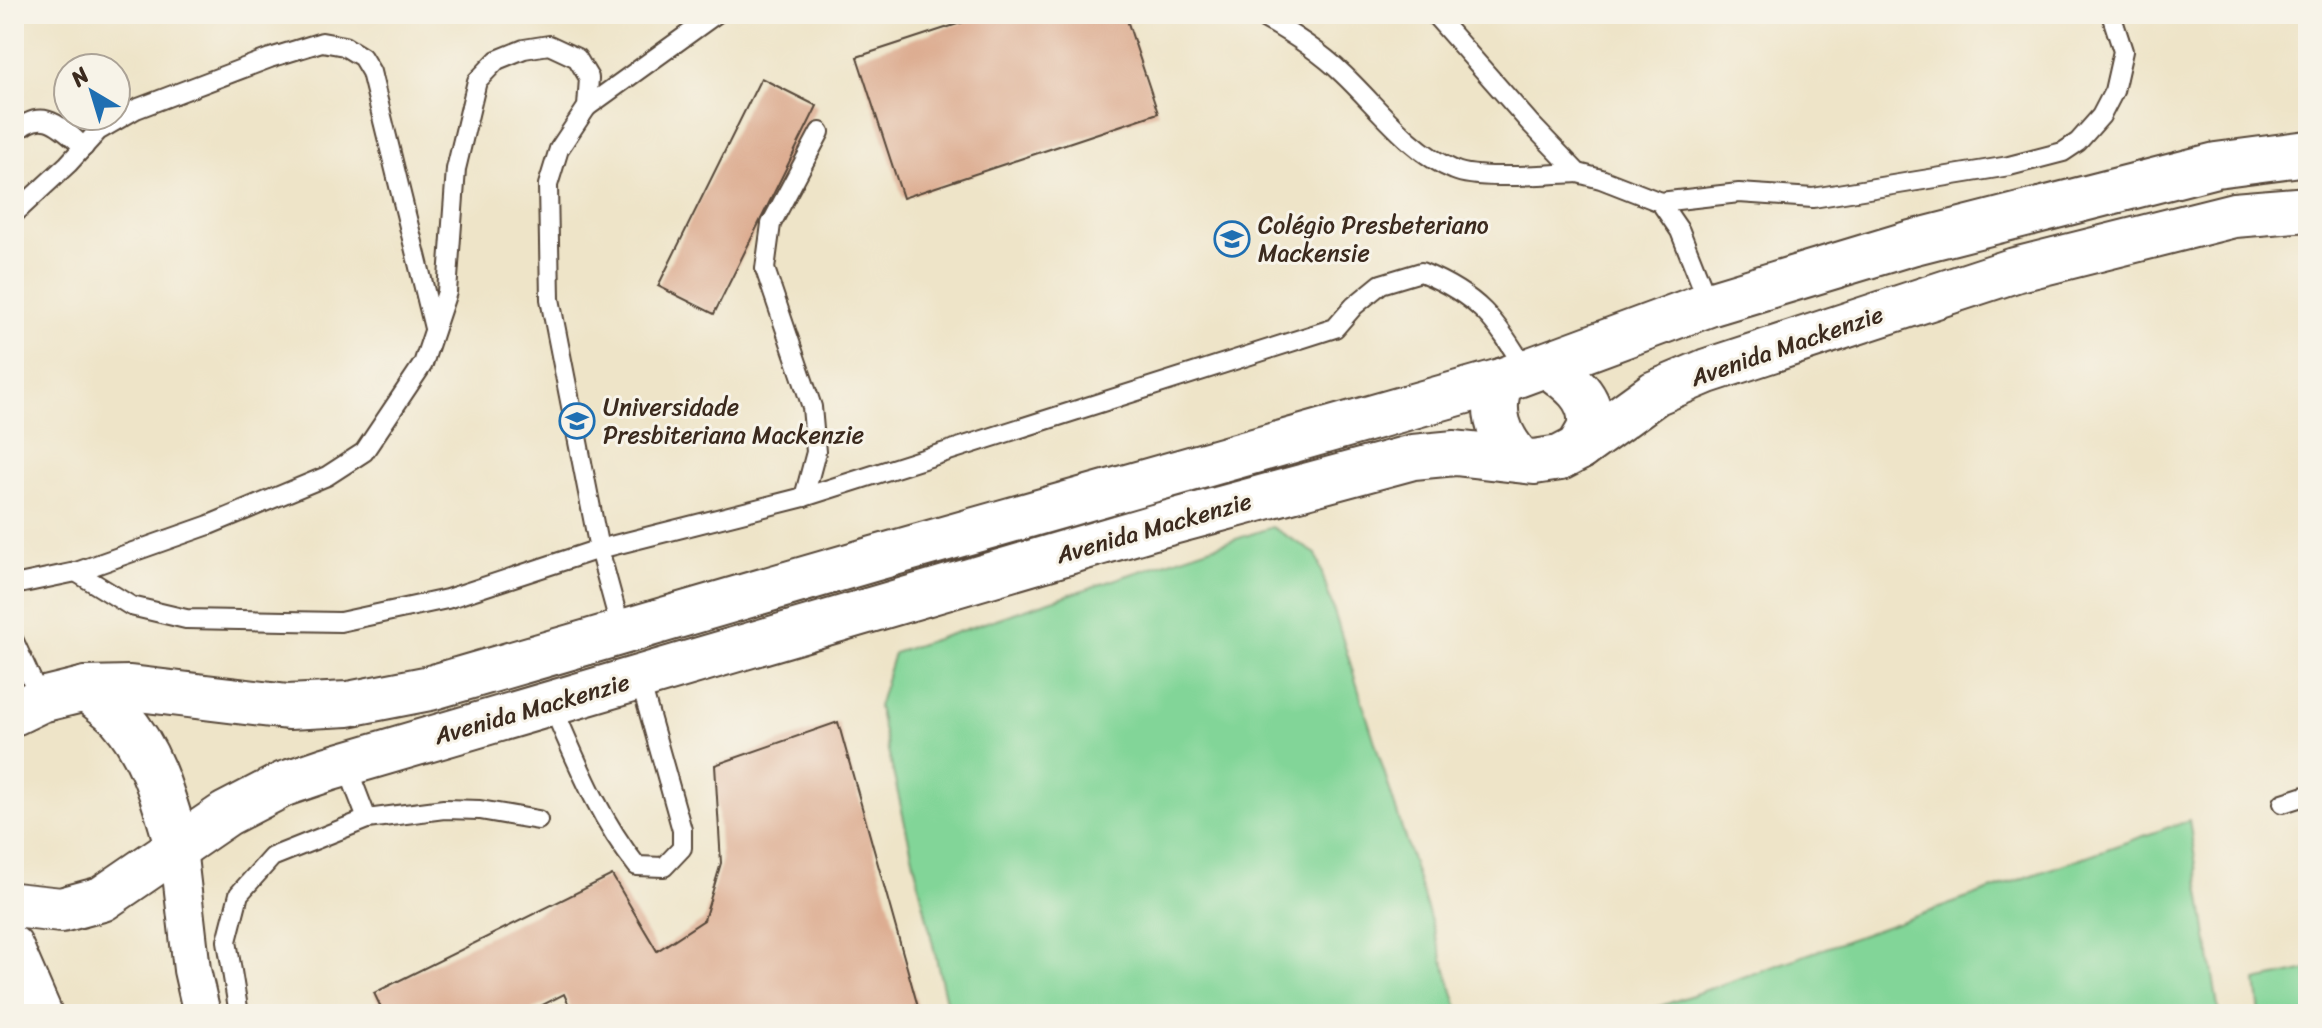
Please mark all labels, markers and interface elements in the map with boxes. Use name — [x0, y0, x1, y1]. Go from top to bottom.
north arrow — [52, 52, 132, 132]
text: N — [61, 56, 99, 97]
place label: Colégio Presbeteriano Mackensie — [1258, 204, 1489, 274]
school or university icon: Colégio Presbeteriano Mackensie — [1213, 220, 1251, 258]
street label: Avenida Mackenzie — [1684, 293, 1889, 399]
place label: Universidade Presbiteriana Mackenzie — [603, 386, 864, 456]
school or university icon: Universidade Presbiteriana Mackenzie — [558, 402, 596, 440]
street label: Avenida Mackenzie — [1050, 480, 1257, 576]
street label: Avenida Mackenzie — [428, 661, 635, 757]

